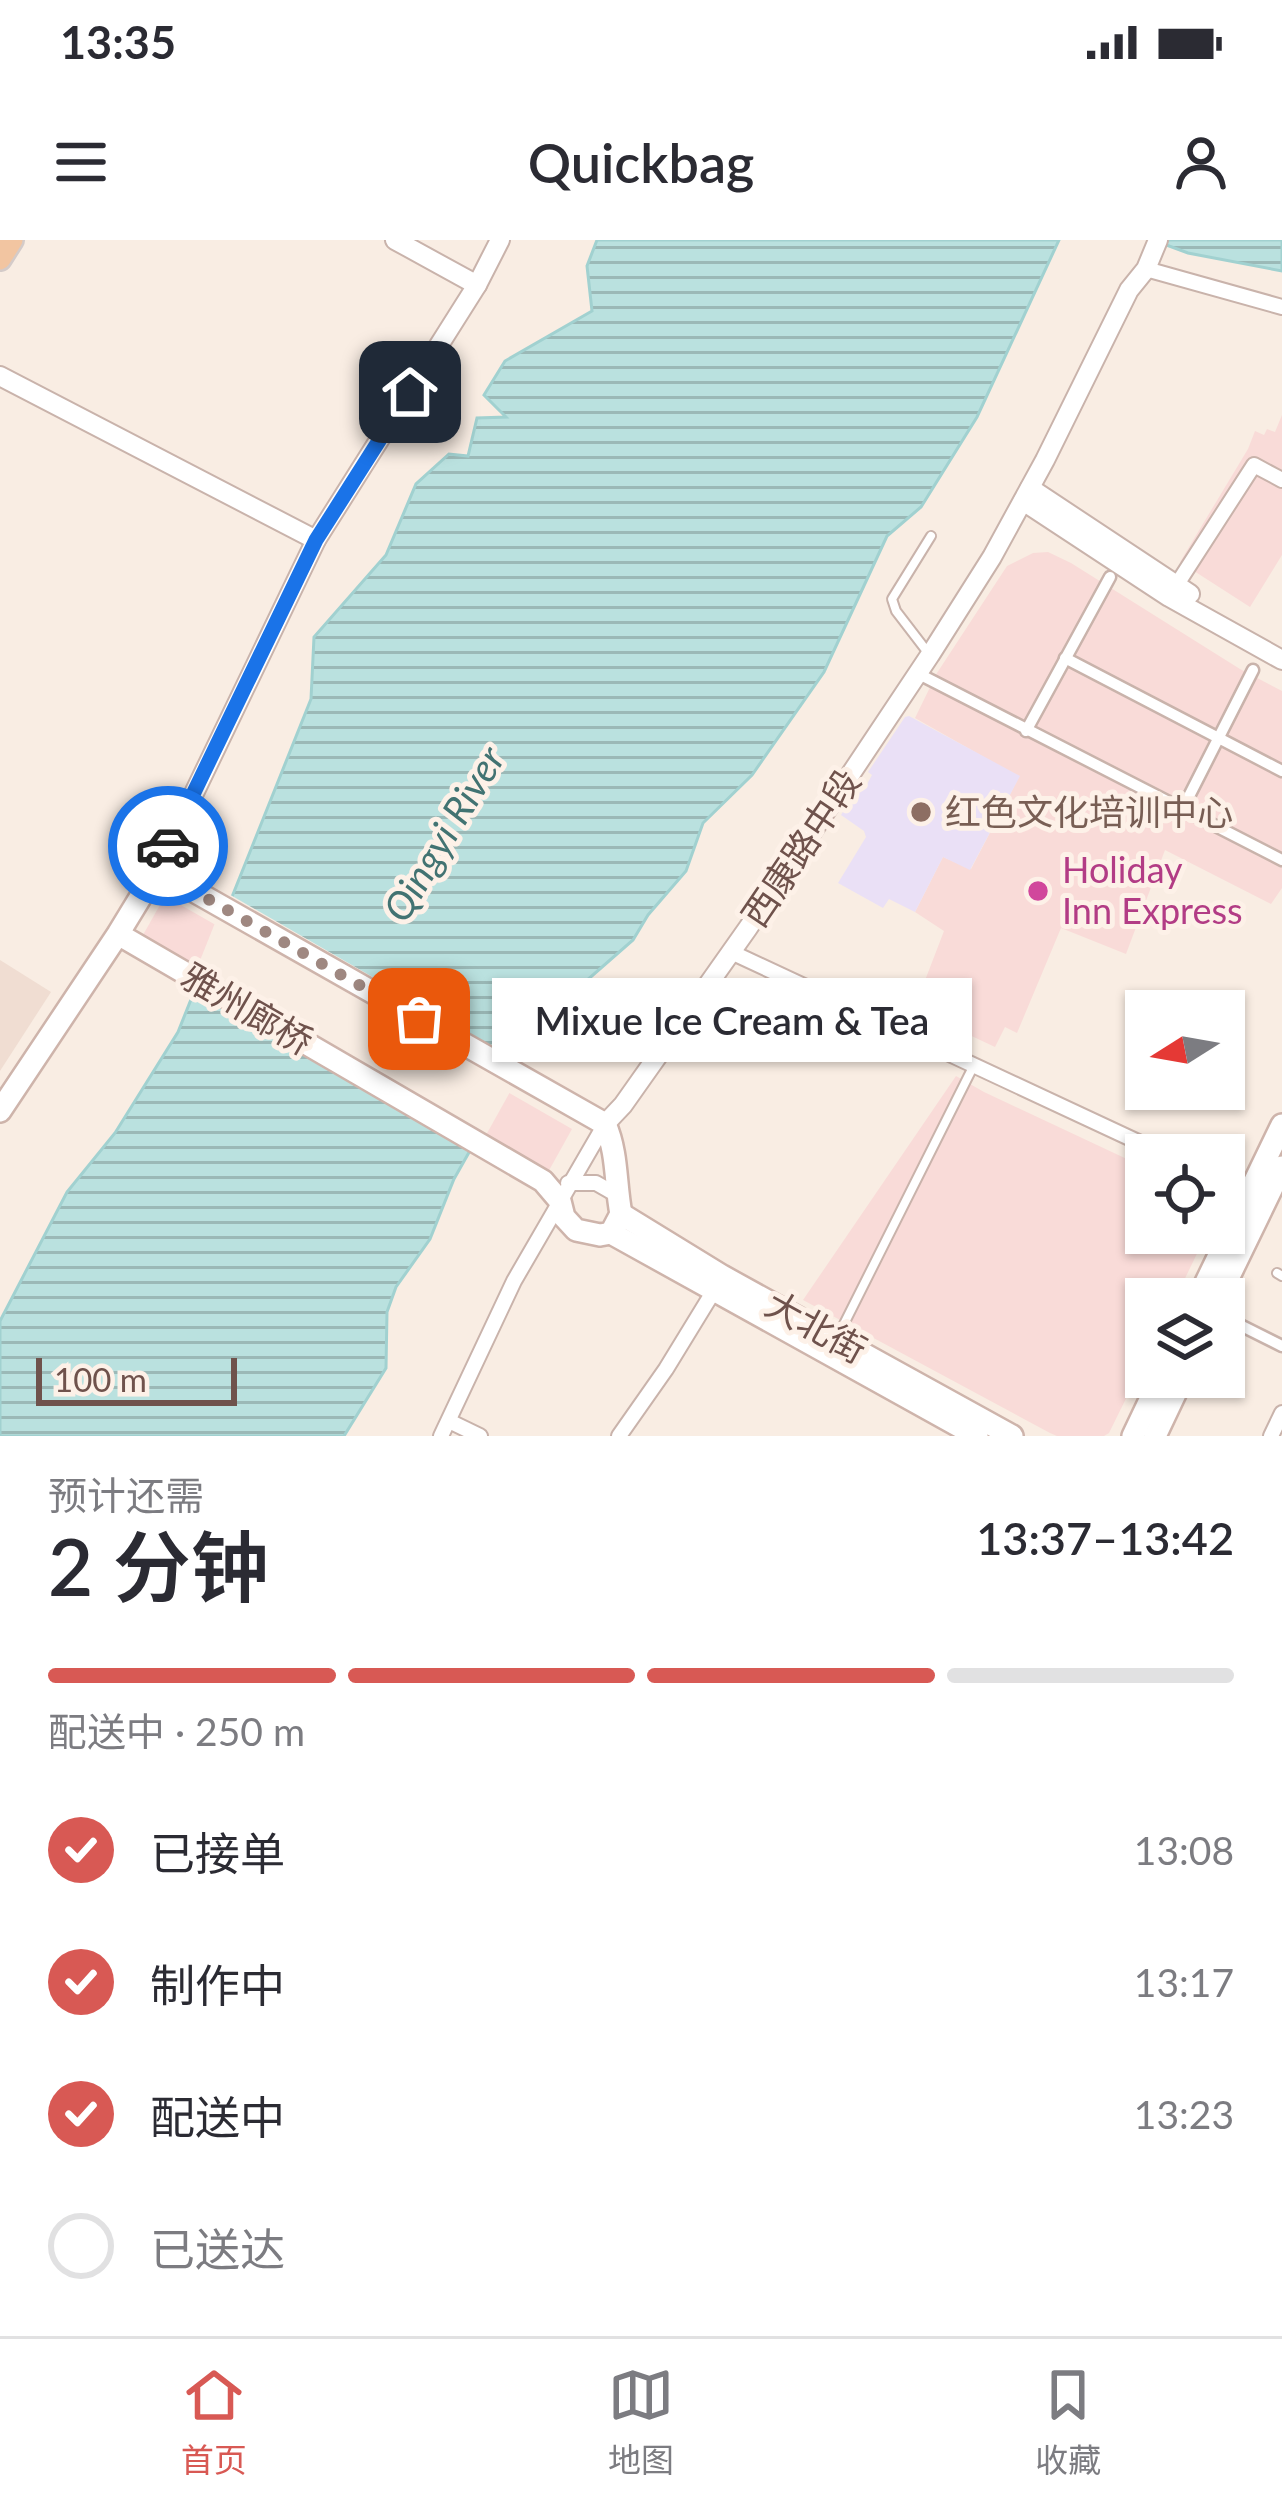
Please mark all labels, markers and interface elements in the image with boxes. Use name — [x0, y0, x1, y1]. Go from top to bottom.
text: 13:35 — [60, 15, 176, 69]
icon: menu — [48, 129, 114, 195]
icon: person — [1168, 129, 1234, 195]
text: Quickbag — [528, 130, 754, 195]
pin — [359, 341, 461, 443]
icon: home — [377, 359, 443, 425]
water label: Qingyi River — [373, 737, 514, 929]
street label: 西康路中段 — [732, 761, 869, 934]
courier — [108, 786, 228, 906]
place label: 红色文化培训中心 — [945, 789, 1233, 833]
marker: 红色文化培训中心 — [908, 799, 934, 825]
icon: car — [135, 813, 201, 879]
place label: Holiday Inn Express — [1062, 847, 1243, 932]
marker: Holiday Inn Express — [1025, 878, 1051, 904]
street label: 雅州廊桥 — [174, 953, 321, 1063]
pin — [368, 968, 470, 1070]
callout: Mixue Ice Cream & Tea — [491, 977, 971, 1061]
icon: bag — [386, 986, 452, 1052]
north arrow — [1125, 990, 1245, 1110]
map controls — [1125, 990, 1245, 1398]
text: Mixue Ice Cream & Tea — [535, 997, 929, 1043]
button: locate — [1125, 1134, 1245, 1254]
button: layers — [1125, 1278, 1245, 1398]
street label: 大北街 — [759, 1281, 874, 1372]
scale bar — [36, 1352, 237, 1405]
text: 100 m — [54, 1359, 147, 1399]
text: 预计还需 — [48, 1472, 204, 1518]
text: 13:37–13:42 — [976, 1511, 1234, 1565]
text: 2 分钟 — [48, 1519, 269, 1613]
text: 配送中 · 250 m — [48, 1708, 305, 1754]
icon: check — [48, 1817, 114, 1883]
text: 已接单 — [150, 1826, 285, 1880]
text: 13:08 — [1134, 1827, 1234, 1873]
icon: check — [48, 1949, 114, 2015]
text: 制作中 — [150, 1958, 285, 2012]
text: 13:17 — [1134, 1959, 1234, 2005]
icon: check — [48, 2081, 114, 2147]
text: 配送中 — [150, 2090, 285, 2144]
text: 13:23 — [1134, 2091, 1234, 2137]
text: 已送达 — [150, 2222, 285, 2276]
tab: 首页 — [181, 2362, 247, 2482]
tab: 地图 — [608, 2362, 674, 2482]
tab: 收藏 — [1035, 2362, 1101, 2482]

